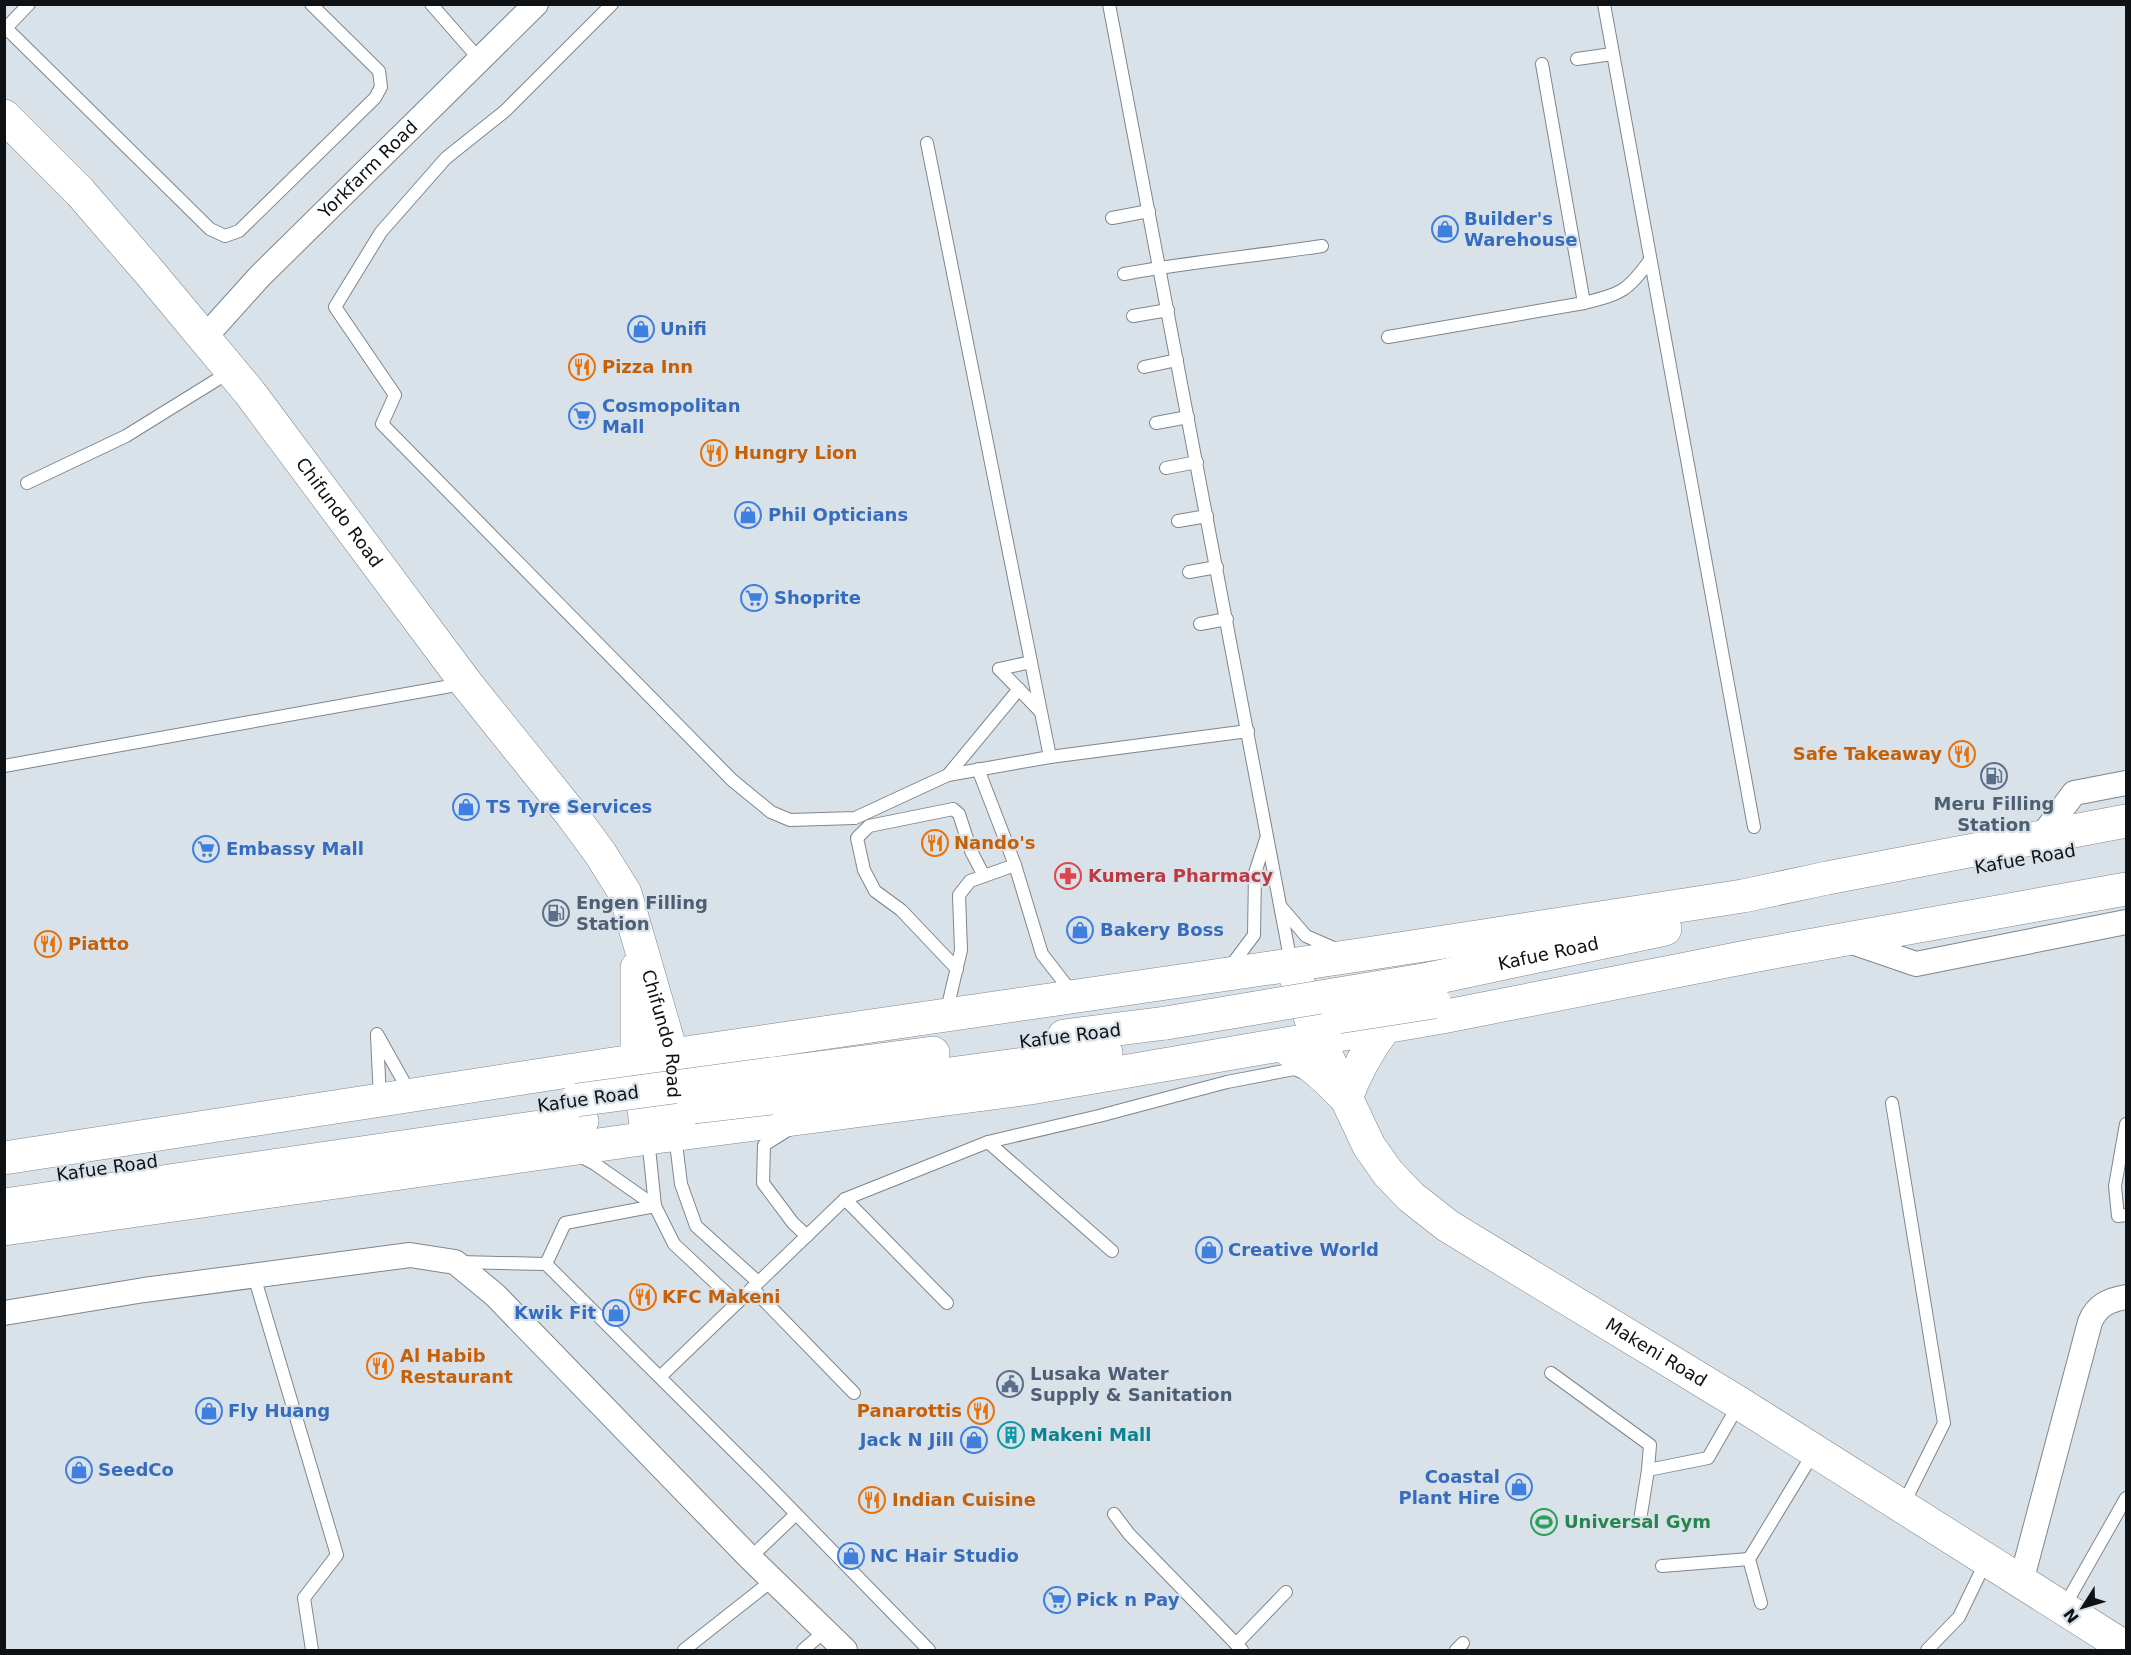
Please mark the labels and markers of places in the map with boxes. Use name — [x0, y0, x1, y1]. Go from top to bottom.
place label: Builder's Warehouse — [1464, 208, 1577, 250]
shop icon: Builder's Warehouse — [1430, 214, 1460, 244]
shop icon: Unifi — [626, 314, 656, 344]
place label: Unifi — [660, 318, 707, 339]
restaurant icon: Pizza Inn — [567, 352, 597, 382]
place label: Pizza Inn — [602, 356, 693, 377]
place label: Cosmopolitan Mall — [602, 395, 741, 437]
supermarket icon: Cosmopolitan Mall — [567, 401, 597, 431]
restaurant icon: Hungry Lion — [699, 438, 729, 468]
place label: Hungry Lion — [734, 442, 857, 463]
shop icon: Phil Opticians — [733, 500, 763, 530]
place label: Phil Opticians — [768, 504, 908, 525]
supermarket icon: Shoprite — [739, 583, 769, 613]
place label: Shoprite — [774, 587, 861, 608]
restaurant icon: Safe Takeaway — [1947, 739, 1977, 769]
place label: Safe Takeaway — [1793, 743, 1942, 764]
fuel station icon: Meru Filling Station — [1979, 761, 2009, 791]
shop icon: TS Tyre Services — [451, 792, 481, 822]
place label: Meru Filling Station — [1934, 793, 2054, 835]
place label: TS Tyre Services — [486, 796, 652, 817]
restaurant icon: Nando's — [920, 828, 950, 858]
place label: Nando's — [954, 832, 1036, 853]
supermarket icon: Embassy Mall — [191, 834, 221, 864]
place label: Embassy Mall — [226, 838, 364, 859]
pharmacy icon: Kumera Pharmacy — [1053, 861, 1083, 891]
place label: Kumera Pharmacy — [1088, 865, 1273, 886]
place label: Engen Filling Station — [576, 892, 708, 934]
fuel station icon: Engen Filling Station — [541, 898, 571, 928]
shop icon: Bakery Boss — [1065, 915, 1095, 945]
place label: Bakery Boss — [1100, 919, 1224, 940]
restaurant icon: Piatto — [33, 929, 63, 959]
place label: Piatto — [68, 933, 129, 954]
shop icon: Creative World — [1194, 1235, 1224, 1265]
place label: Creative World — [1228, 1239, 1379, 1260]
restaurant icon: KFC Makeni — [628, 1282, 658, 1312]
place label: KFC Makeni — [662, 1286, 780, 1307]
shop icon: Kwik Fit — [601, 1298, 631, 1328]
place label: Kwik Fit — [514, 1302, 596, 1323]
place label: Al Habib Restaurant — [400, 1345, 513, 1387]
restaurant icon: Al Habib Restaurant — [365, 1351, 395, 1381]
place label: Lusaka Water Supply & Sanitation — [1030, 1363, 1232, 1405]
public building icon: Lusaka Water Supply & Sanitation — [995, 1369, 1025, 1399]
shop icon: Fly Huang — [194, 1396, 224, 1426]
restaurant icon: Panarottis — [966, 1396, 996, 1426]
place label: Fly Huang — [228, 1400, 330, 1421]
place label: Panarottis — [857, 1400, 962, 1421]
building icon: Makeni Mall — [996, 1420, 1026, 1450]
place label: Makeni Mall — [1030, 1424, 1151, 1445]
shop icon: Jack N Jill — [959, 1425, 989, 1455]
place label: Jack N Jill — [858, 1429, 954, 1450]
shop icon: SeedCo — [64, 1455, 94, 1485]
place label: SeedCo — [98, 1459, 174, 1480]
place label: Coastal Plant Hire — [1398, 1466, 1500, 1508]
shop icon: Coastal Plant Hire — [1504, 1472, 1534, 1502]
restaurant icon: Indian Cuisine — [857, 1485, 887, 1515]
place label: Indian Cuisine — [892, 1489, 1036, 1510]
sports icon: Universal Gym — [1529, 1507, 1559, 1537]
place label: Universal Gym — [1564, 1511, 1711, 1532]
shop icon: NC Hair Studio — [836, 1541, 866, 1571]
place label: NC Hair Studio — [870, 1545, 1019, 1566]
supermarket icon: Pick n Pay — [1042, 1585, 1072, 1615]
place label: Pick n Pay — [1076, 1589, 1180, 1610]

